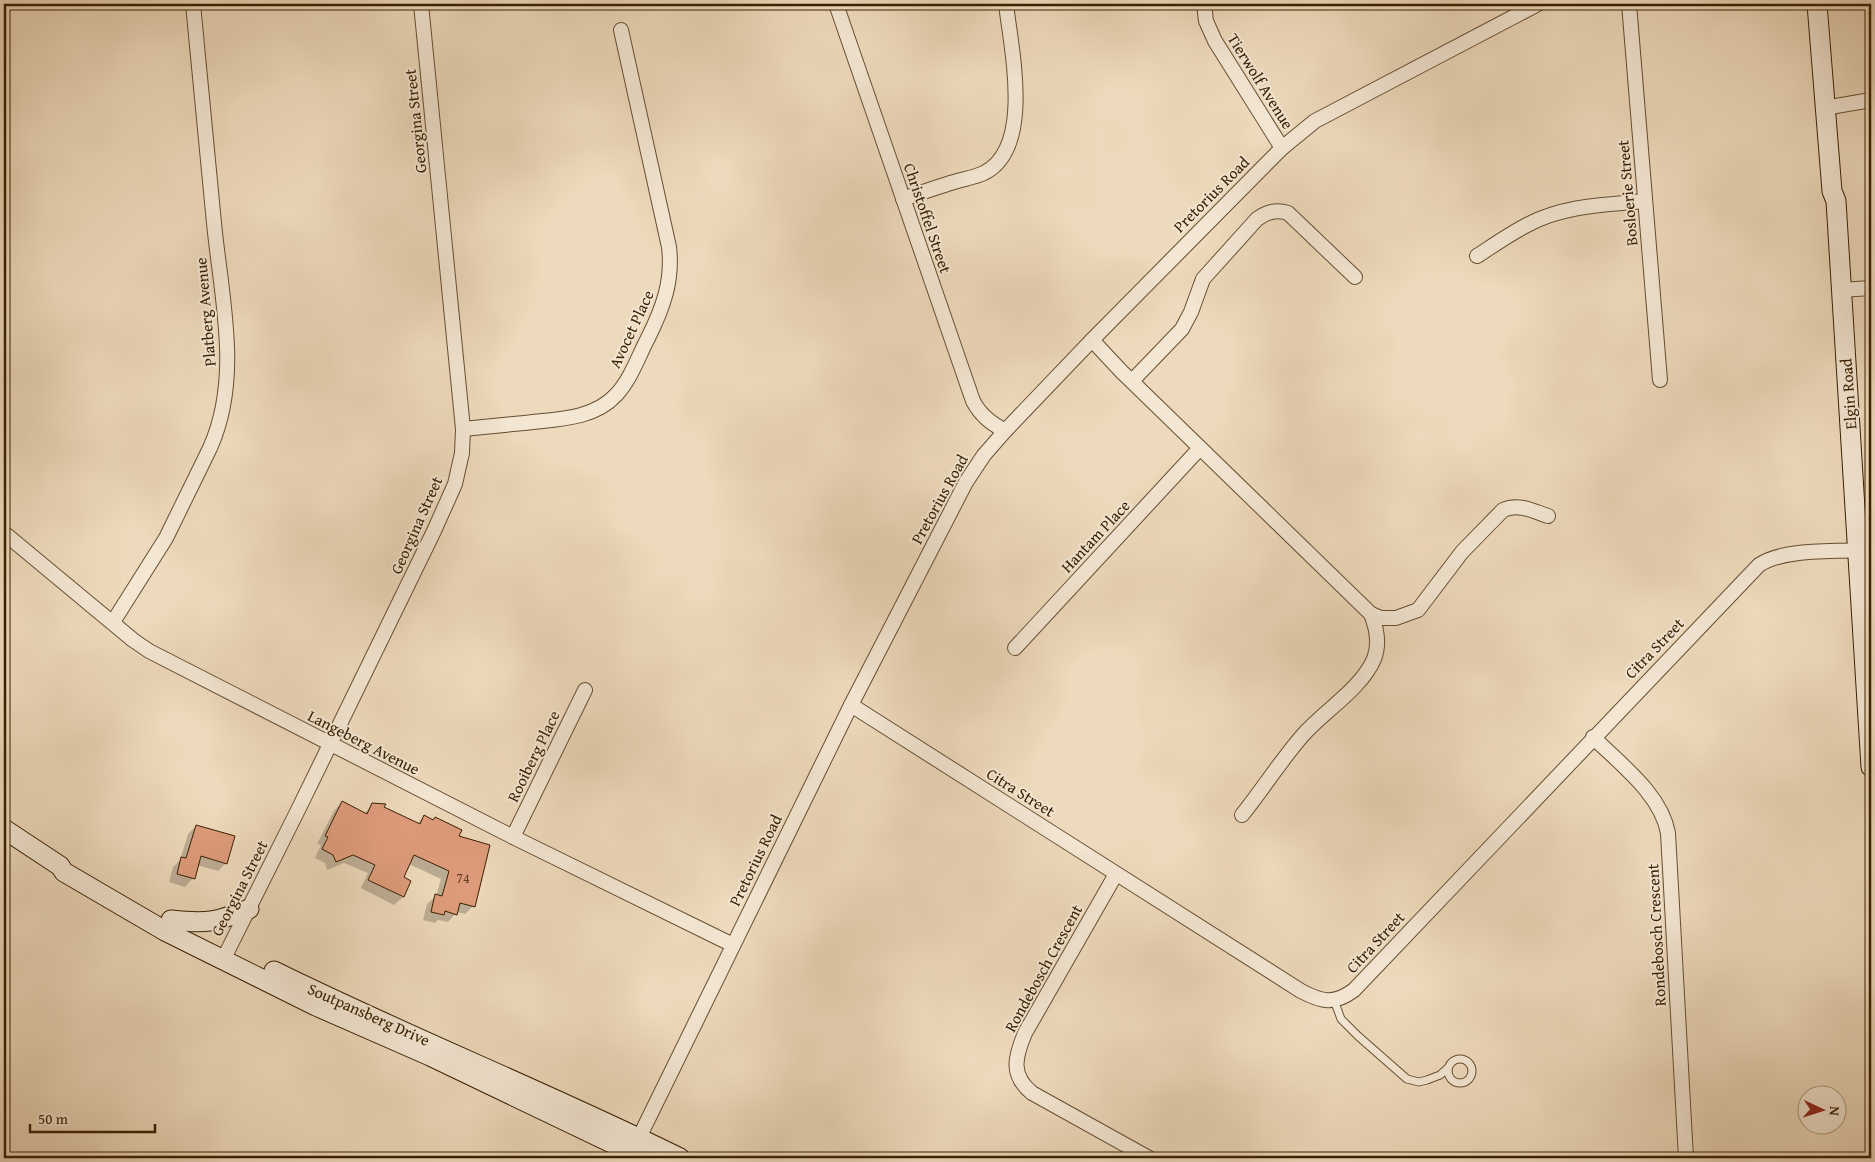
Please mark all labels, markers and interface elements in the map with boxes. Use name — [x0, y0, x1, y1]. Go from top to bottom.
street label: Tierwolf Avenue — [1222, 28, 1300, 134]
street label: Georgina Street — [398, 67, 432, 174]
street label: Bosloerie Street — [1610, 139, 1644, 247]
street label: Pretorius Road — [1167, 150, 1255, 238]
street label: Christoffel Street — [898, 160, 958, 277]
street label: Platberg Avenue — [188, 256, 222, 368]
street label: Avocet Place — [602, 286, 660, 372]
street label: Elgin Road — [1834, 357, 1862, 430]
street label: Pretorius Road — [904, 449, 974, 548]
street label: Georgina Street — [384, 472, 448, 578]
street label: Hantam Place — [1055, 494, 1135, 578]
street label: Citra Street — [1619, 612, 1690, 684]
street label: Langeberg Avenue — [304, 703, 424, 781]
street label: Rooiberg Place — [500, 706, 566, 806]
street label: Citra Street — [982, 761, 1060, 823]
street label: Pretorius Road — [722, 810, 788, 910]
street label: Georgina Street — [205, 836, 274, 940]
street label: Rondebosch Crescent — [1640, 863, 1672, 1007]
house number: 74 — [456, 868, 470, 888]
street label: Rondebosch Crescent — [998, 899, 1088, 1036]
street label: Citra Street — [1340, 905, 1410, 978]
street label: Soutpansberg Drive — [304, 976, 434, 1052]
north arrow — [1798, 1084, 1848, 1134]
scale bar — [30, 1102, 155, 1134]
text: N — [1825, 1106, 1845, 1117]
text: 50 m — [38, 1108, 69, 1129]

